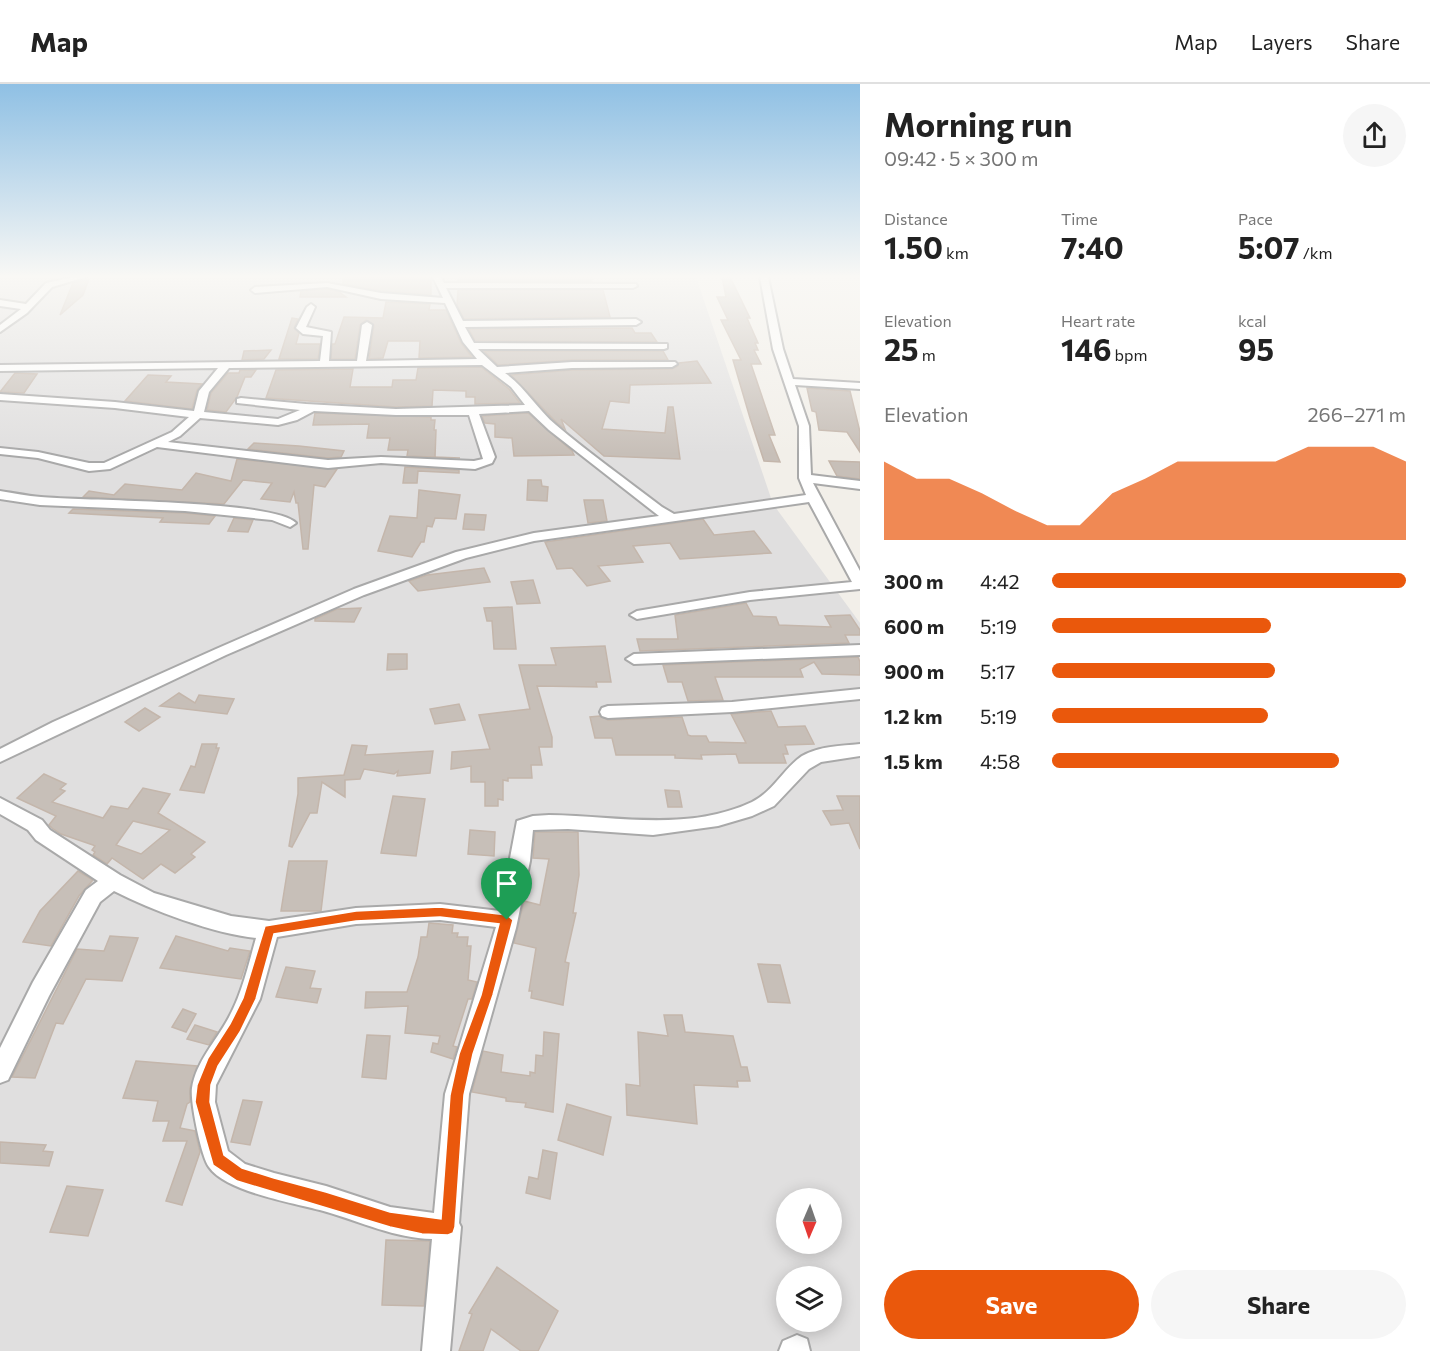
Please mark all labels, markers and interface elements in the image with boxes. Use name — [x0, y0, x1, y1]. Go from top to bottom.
text: Map — [30, 24, 88, 58]
text: Map — [1174, 29, 1218, 54]
text: Layers — [1251, 29, 1313, 54]
text: Share — [1346, 29, 1400, 54]
text: Morning run — [884, 103, 1072, 144]
button: share — [1343, 104, 1406, 167]
text: 09:42 · 5 × 300 m — [884, 146, 1038, 170]
text: Distance — [884, 209, 948, 228]
text: Time — [1061, 209, 1098, 228]
text: Pace — [1238, 209, 1273, 228]
text: 1.50 — [884, 228, 943, 265]
text: 7:40 — [1061, 228, 1124, 265]
text: 5:07 — [1238, 228, 1300, 265]
text: km — [943, 243, 969, 262]
text: /km — [1300, 243, 1332, 262]
text: Elevation — [884, 311, 952, 330]
text: Heart rate — [1061, 311, 1135, 330]
text: kcal — [1238, 311, 1267, 330]
text: 25 — [884, 330, 919, 367]
text: 146 — [1061, 330, 1112, 367]
text: 95 — [1238, 330, 1274, 367]
text: m — [919, 345, 936, 364]
text: bpm — [1112, 345, 1147, 364]
text: Elevation — [884, 402, 969, 426]
text: 266–271 m — [1307, 402, 1406, 426]
text: 300 m — [884, 569, 944, 593]
text: 4:42 — [980, 569, 1020, 593]
text: 600 m — [884, 614, 944, 638]
text: 5:19 — [980, 614, 1017, 638]
text: 900 m — [884, 659, 944, 683]
text: 5:17 — [980, 659, 1015, 683]
text: 1.2 km — [884, 704, 942, 728]
text: 5:19 — [980, 704, 1017, 728]
text: 1.5 km — [884, 749, 943, 773]
text: 4:58 — [980, 749, 1020, 773]
pin — [481, 858, 532, 920]
icon: arrive — [490, 867, 523, 900]
north arrow — [776, 1188, 842, 1254]
map controls — [776, 1188, 842, 1332]
button: layers — [776, 1266, 842, 1332]
button: Save — [884, 1270, 1139, 1339]
button: Share — [1151, 1270, 1406, 1339]

